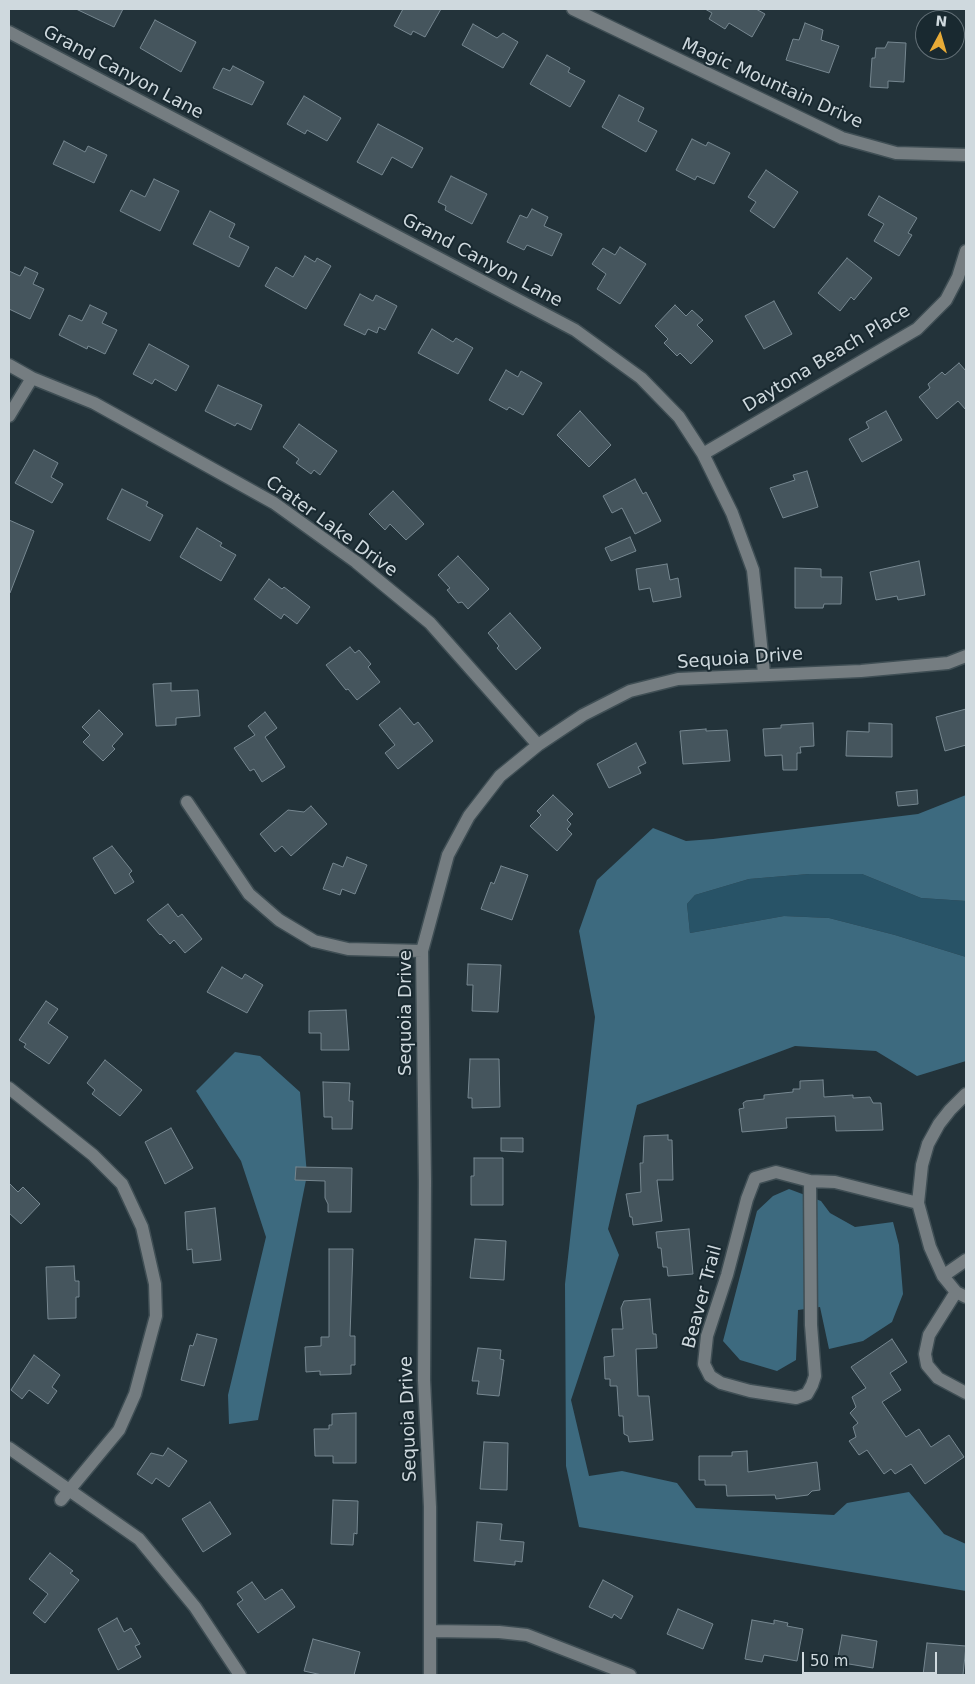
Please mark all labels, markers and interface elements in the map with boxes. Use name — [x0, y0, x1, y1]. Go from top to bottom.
north arrow — [915, 10, 965, 60]
text: N — [935, 13, 948, 30]
street label: Grand Canyon Lane — [39, 22, 207, 124]
street label: Magic Mountain Drive — [678, 34, 866, 134]
street label: Grand Canyon Lane — [398, 210, 566, 312]
street label: Daytona Beach Place — [740, 301, 914, 417]
street label: Crater Lake Drive — [261, 472, 401, 582]
street label: Sequoia Drive — [676, 644, 804, 674]
street label: Sequoia Drive — [395, 950, 417, 1076]
street label: Beaver Trail — [679, 1243, 727, 1351]
street label: Sequoia Drive — [396, 1356, 422, 1482]
scale bar — [805, 1642, 940, 1674]
text: 50 m — [810, 1652, 848, 1670]

